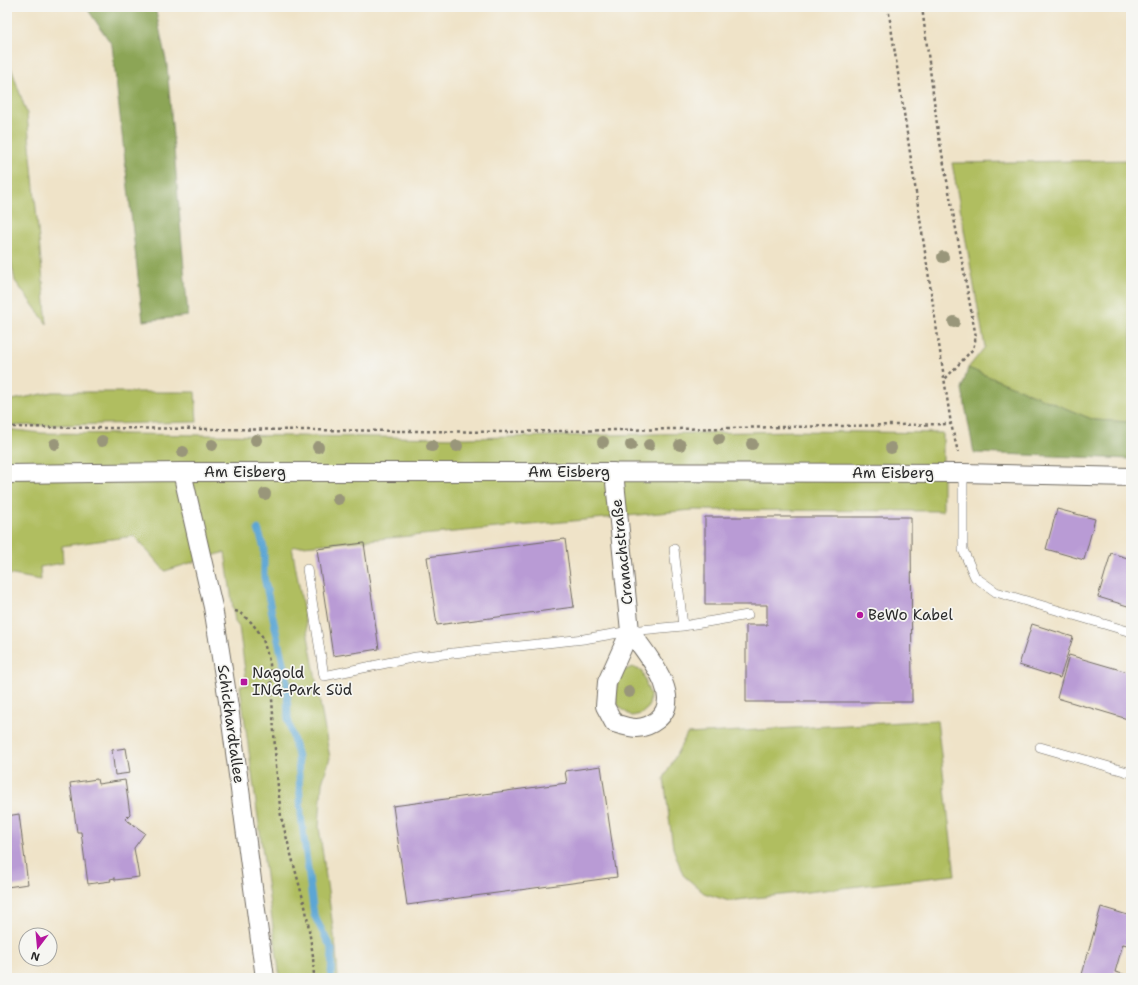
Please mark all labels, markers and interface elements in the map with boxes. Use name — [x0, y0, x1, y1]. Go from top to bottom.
street label: Am Eisberg — [204, 462, 286, 482]
street label: Am Eisberg — [528, 462, 610, 482]
street label: Am Eisberg — [852, 463, 934, 483]
street label: Cranachstraße — [607, 498, 637, 606]
place label: BeWo Kabel — [868, 605, 954, 625]
marker: BeWo Kabel — [855, 610, 865, 620]
street label: Schickhardtallee — [213, 663, 249, 785]
place label: Nagold ING-Park Süd — [252, 663, 353, 700]
marker: Nagold ING-Park Süd — [239, 677, 249, 687]
north arrow — [18, 927, 58, 967]
text: N — [29, 948, 42, 965]

